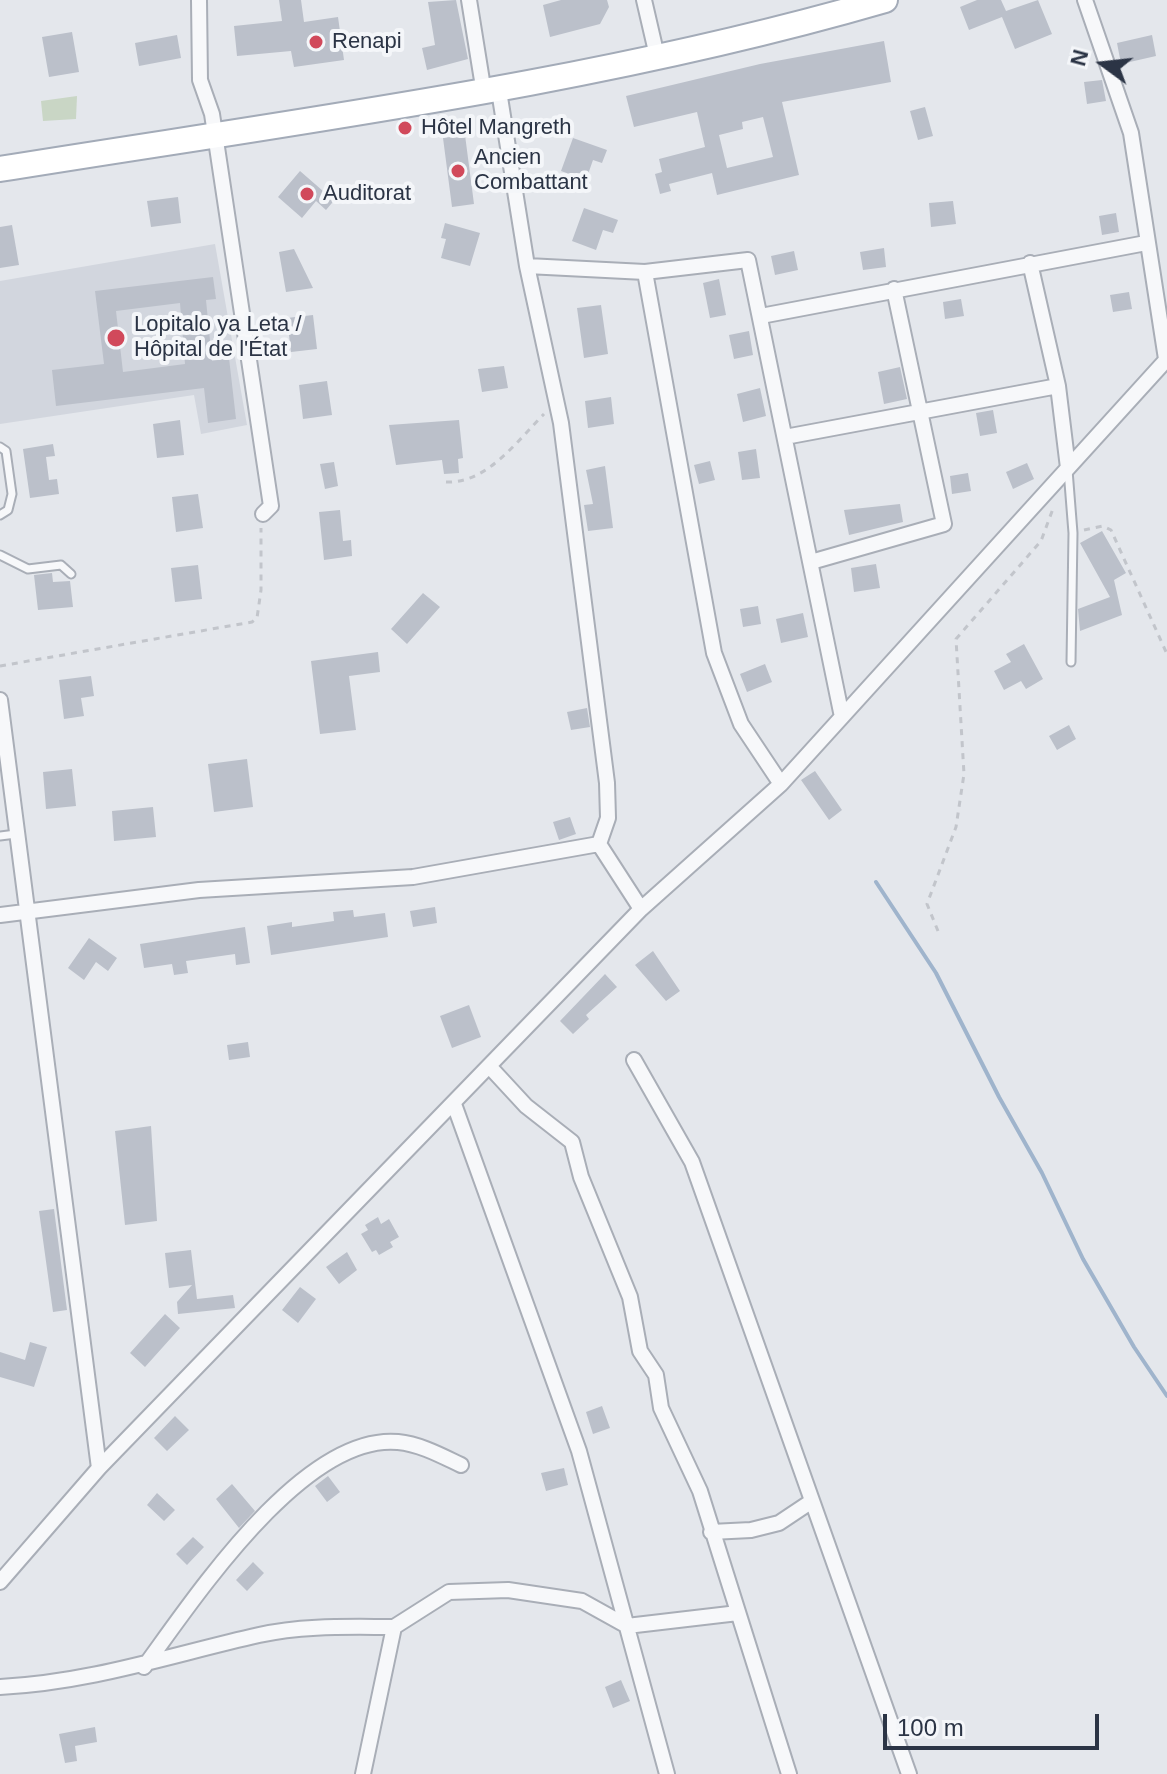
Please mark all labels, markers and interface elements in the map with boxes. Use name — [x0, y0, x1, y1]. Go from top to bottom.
north arrow — [1063, 24, 1143, 104]
place label: Renapi — [332, 29, 402, 55]
marker: Renapi — [307, 33, 325, 51]
text: N — [1065, 47, 1093, 69]
place label: Hôtel Mangreth — [421, 115, 571, 141]
marker: Hôtel Mangreth — [396, 119, 414, 137]
place label: Ancien Combattant — [474, 145, 588, 196]
marker: Ancien Combattant — [449, 162, 467, 180]
place label: Auditorat — [323, 181, 411, 207]
marker: Auditorat — [298, 185, 316, 203]
place label: Lopitalo ya Leta / Hôpital de l'État — [134, 312, 302, 364]
marker: Lopitalo ya Leta / Hôpital de l'État — [105, 327, 127, 349]
scale bar — [887, 1698, 1103, 1748]
text: 100 m — [897, 1714, 964, 1741]

